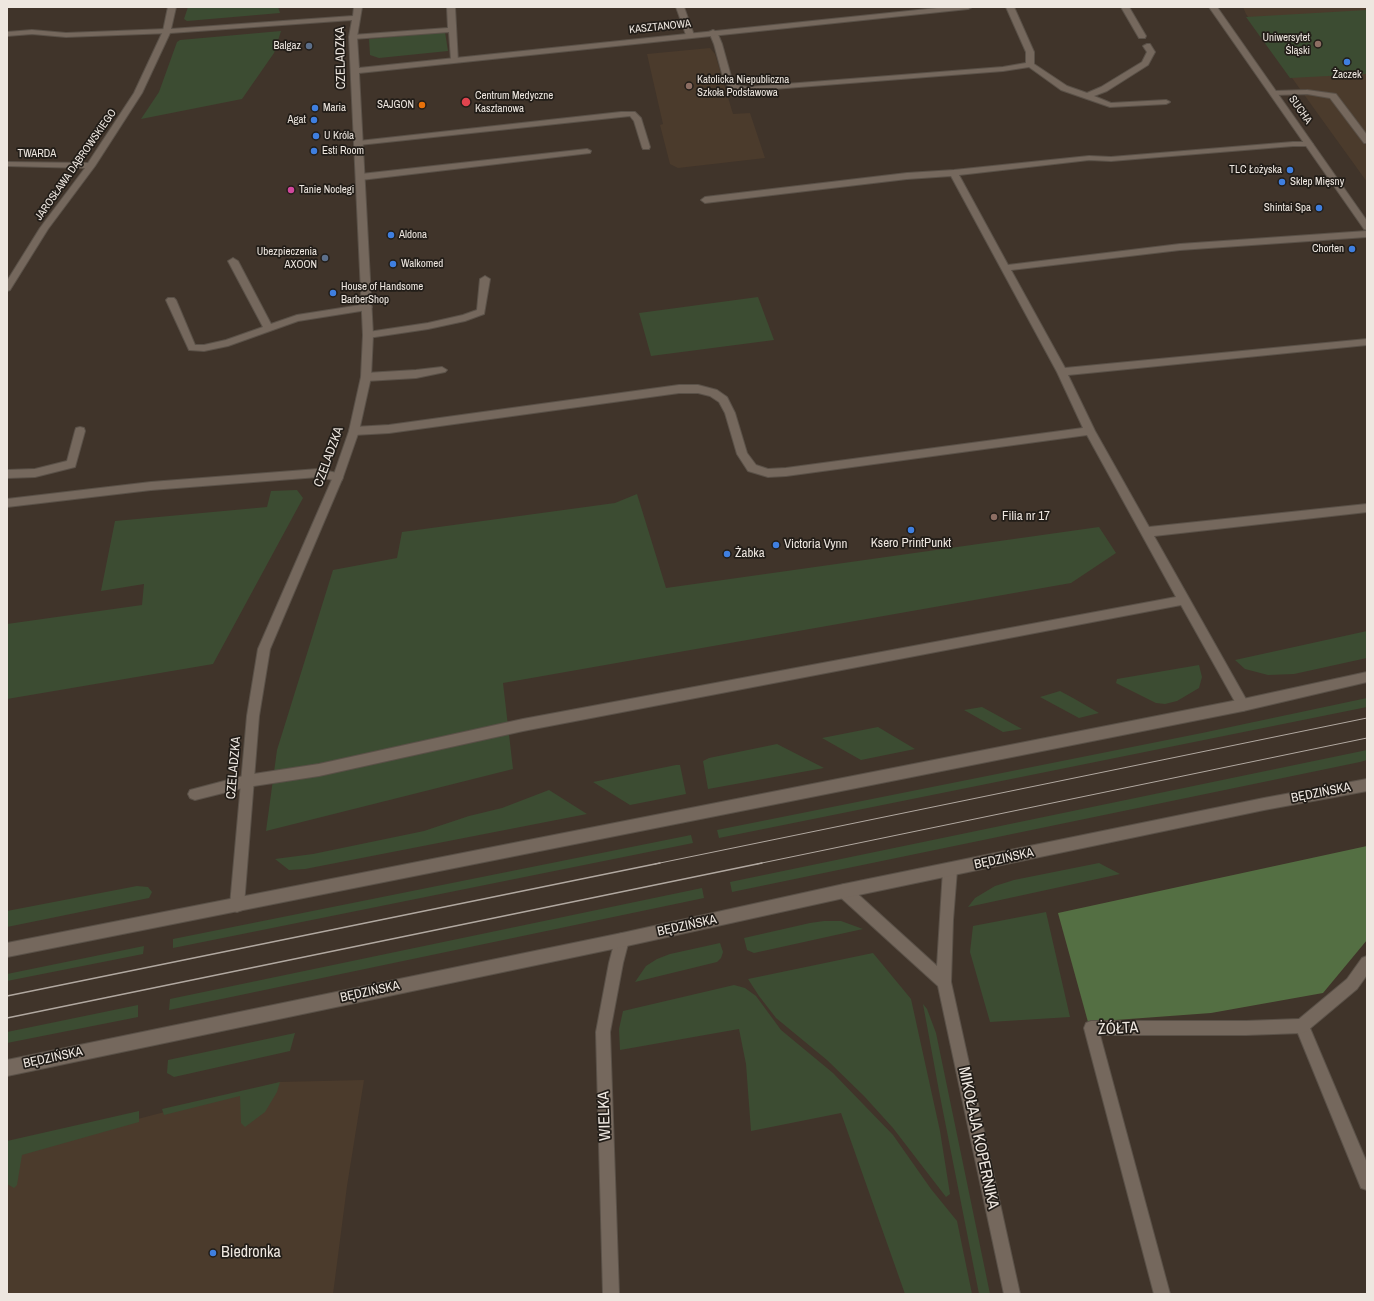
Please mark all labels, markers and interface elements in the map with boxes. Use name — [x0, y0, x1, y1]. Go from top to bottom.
street label: KASZTANOWA — [628, 17, 692, 37]
street label: CZELADZKA — [333, 26, 349, 90]
place label: Uniwersytet Śląski — [1262, 31, 1310, 57]
place label: Balgaz — [273, 39, 301, 53]
marker: Uniwersytet Śląski — [1313, 39, 1323, 49]
marker: Balgaz — [304, 41, 314, 51]
marker: Żaczek — [1342, 57, 1352, 67]
place label: Żaczek — [1332, 68, 1362, 82]
place label: Katolicka Niepubliczna Szkoła Podstawowa — [697, 73, 789, 99]
marker: Katolicka Niepubliczna Szkoła Podstawowa — [684, 81, 694, 91]
place label: Centrum Medyczne Kasztanowa — [475, 89, 553, 115]
street label: SUCHA — [1286, 93, 1314, 127]
marker: Centrum Medyczne Kasztanowa — [460, 96, 472, 108]
place label: SAJGON — [377, 98, 414, 112]
marker: SAJGON — [417, 100, 427, 110]
place label: Maria — [323, 101, 346, 115]
marker: Maria — [310, 103, 320, 113]
street label: JAROSŁAWA DĄBROWSKIEGO — [33, 107, 119, 223]
place label: Agat — [287, 113, 306, 127]
marker: Agat — [309, 115, 319, 125]
place label: U Króla — [324, 129, 354, 143]
marker: U Króla — [311, 131, 321, 141]
place label: Esti Room — [322, 144, 364, 158]
marker: Esti Room — [309, 146, 319, 156]
street label: TWARDA — [18, 147, 56, 161]
place label: TLC Łożyska — [1229, 163, 1282, 177]
marker: TLC Łożyska — [1285, 165, 1295, 175]
place label: Sklep Mięsny — [1290, 175, 1344, 189]
marker: Sklep Mięsny — [1277, 177, 1287, 187]
place label: Tanie Noclegi — [299, 183, 354, 197]
marker: Tanie Noclegi — [286, 185, 296, 195]
place label: Shintai Spa — [1264, 201, 1311, 215]
marker: Shintai Spa — [1314, 203, 1324, 213]
place label: Aldona — [399, 228, 427, 242]
marker: Aldona — [386, 230, 396, 240]
place label: Chorten — [1312, 242, 1344, 256]
marker: Chorten — [1347, 244, 1357, 254]
place label: Ubezpieczenia AXOON — [257, 245, 317, 271]
marker: Ubezpieczenia AXOON — [320, 253, 330, 263]
place label: Walkomed — [401, 257, 443, 271]
marker: Walkomed — [388, 259, 398, 269]
place label: House of Handsome BarberShop — [341, 280, 423, 306]
marker: House of Handsome BarberShop — [328, 288, 338, 298]
street label: CZELADZKA — [311, 425, 347, 489]
place label: Filia nr 17 — [1002, 509, 1050, 525]
marker: Filia nr 17 — [989, 512, 999, 522]
marker: Ksero PrintPunkt — [906, 525, 916, 535]
place label: Ksero PrintPunkt — [871, 536, 951, 552]
place label: Victoria Vynn — [784, 537, 847, 553]
marker: Victoria Vynn — [771, 540, 781, 550]
place label: Żabka — [735, 546, 765, 562]
marker: Żabka — [722, 549, 732, 559]
street label: CZELADZKA — [223, 736, 245, 800]
street label: BĘDZIŃSKA — [1290, 780, 1352, 806]
street label: BĘDZIŃSKA — [973, 845, 1035, 873]
street label: BĘDZIŃSKA — [656, 912, 718, 940]
street label: BĘDZIŃSKA — [339, 978, 401, 1006]
street label: ŻÓŁTA — [1097, 1018, 1139, 1040]
street label: BĘDZIŃSKA — [22, 1044, 84, 1072]
street label: MIKOŁAJA KOPERNIKA — [954, 1065, 1002, 1211]
street label: WIELKA — [595, 1091, 615, 1141]
place label: Biedronka — [221, 1243, 281, 1263]
marker: Biedronka — [208, 1248, 218, 1258]

